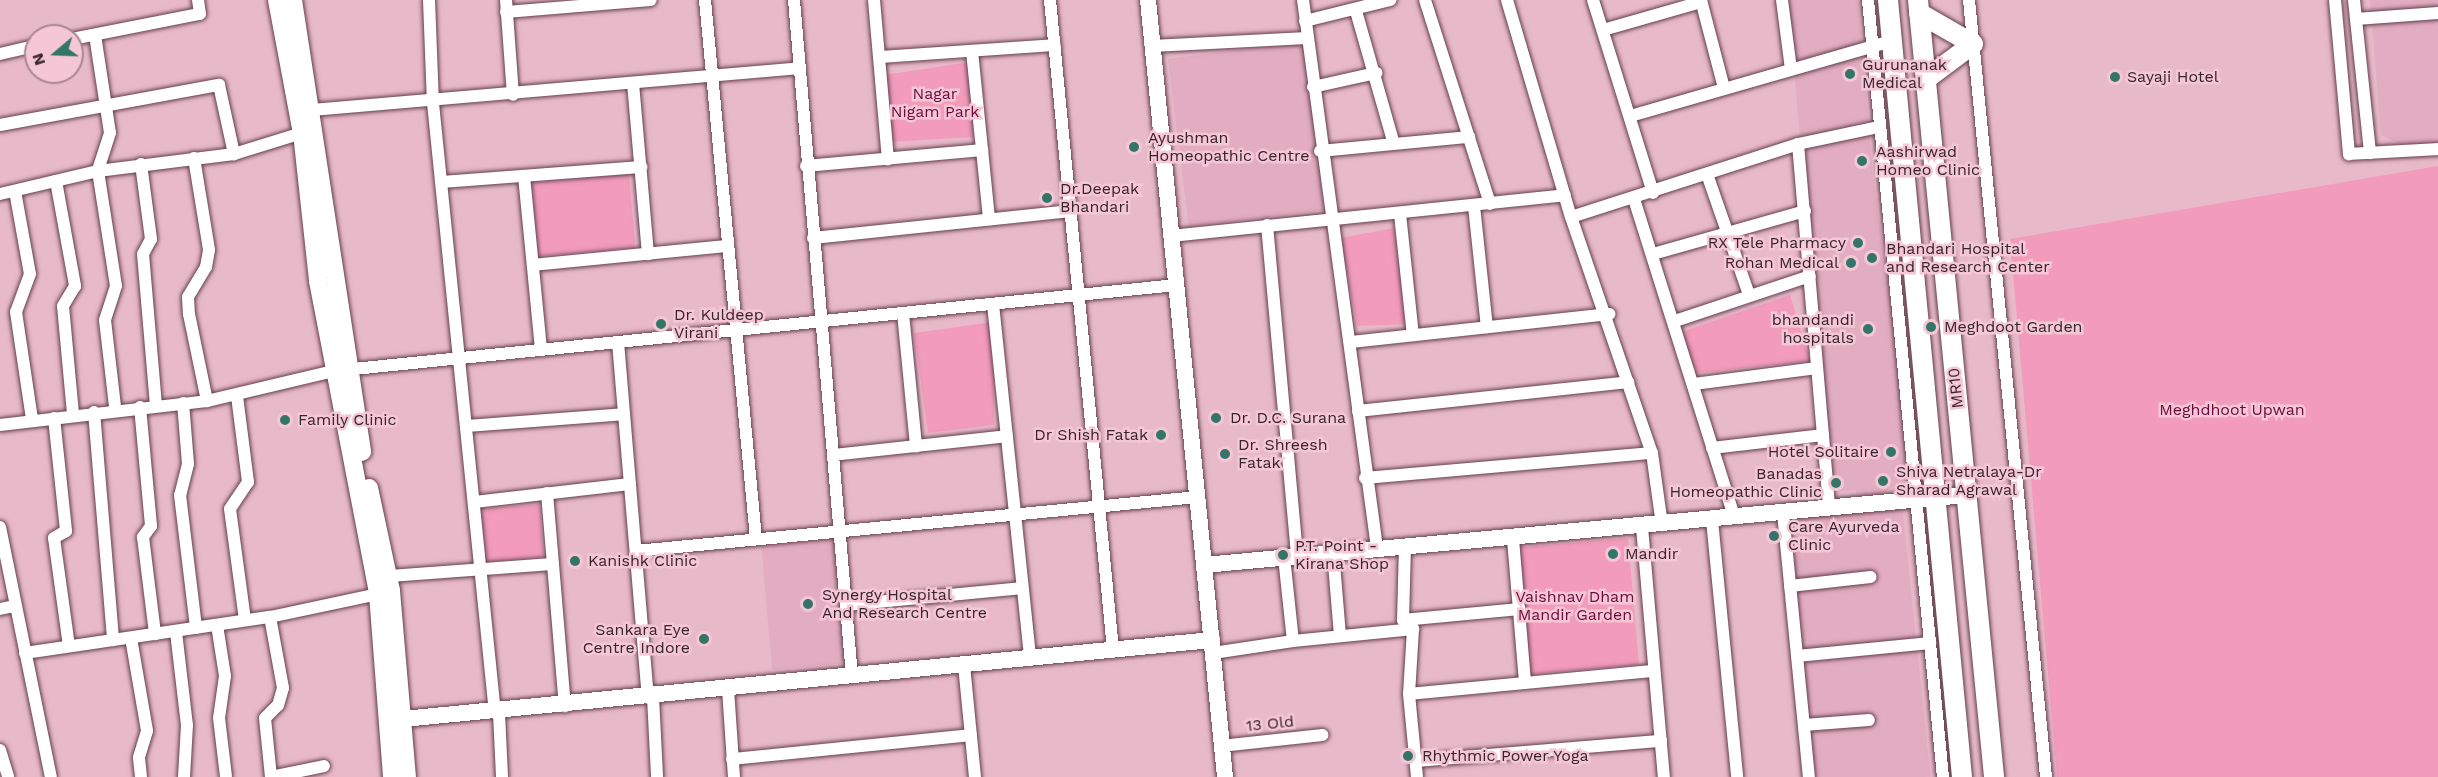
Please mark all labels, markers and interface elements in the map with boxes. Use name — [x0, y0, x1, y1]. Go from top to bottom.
north arrow — [24, 24, 84, 84]
text: N — [27, 51, 49, 68]
place label: Gurunanak Medical — [1862, 55, 1947, 93]
marker: Gurunanak Medical — [1843, 67, 1857, 81]
place label: Sayaji Hotel — [2127, 67, 2219, 87]
marker: Sayaji Hotel — [2108, 70, 2122, 84]
park label: Nagar Nigam Park — [891, 84, 979, 122]
place label: Ayushman Homeopathic Centre — [1148, 128, 1310, 166]
marker: Ayushman Homeopathic Centre — [1125, 138, 1143, 156]
place label: Aashirwad Homeo Clinic — [1876, 142, 1980, 180]
marker: Aashirwad Homeo Clinic — [1853, 152, 1871, 170]
place label: Dr.Deepak Bhandari — [1060, 179, 1139, 217]
marker: Dr.Deepak Bhandari — [1038, 189, 1056, 207]
place label: RX Tele Pharmacy — [1707, 233, 1846, 253]
marker: RX Tele Pharmacy — [1851, 236, 1865, 250]
place label: Bhandari Hospital and Research Center — [1886, 239, 2050, 277]
marker: Bhandari Hospital and Research Center — [1863, 249, 1881, 267]
place label: Rohan Medical — [1725, 253, 1839, 273]
marker: Rohan Medical — [1844, 256, 1858, 270]
place label: Dr. Kuldeep Virani — [674, 305, 764, 343]
place label: bhandandi hospitals — [1772, 310, 1854, 348]
marker: Dr. Kuldeep Virani — [652, 315, 670, 333]
place label: Meghdoot Garden — [1944, 317, 2083, 337]
marker: Meghdoot Garden — [1922, 318, 1940, 336]
marker: bhandandi hospitals — [1859, 320, 1877, 338]
street label: MR10 — [1944, 367, 1968, 409]
park label: Meghdhoot Upwan — [2159, 400, 2305, 420]
place label: Dr. D.C. Surana — [1230, 408, 1346, 428]
marker: Dr. D.C. Surana — [1207, 409, 1225, 427]
place label: Family Clinic — [298, 410, 397, 430]
marker: Family Clinic — [276, 411, 294, 429]
place label: Dr Shish Fatak — [1034, 425, 1148, 445]
marker: Dr Shish Fatak — [1152, 426, 1170, 444]
place label: Dr. Shreesh Fatak — [1238, 435, 1328, 473]
place label: Hotel Solitaire — [1767, 442, 1879, 462]
marker: Dr. Shreesh Fatak — [1216, 445, 1234, 463]
marker: Hotel Solitaire — [1884, 445, 1898, 459]
place label: Shiva Netralaya-Dr Sharad Agrawal — [1896, 462, 2042, 500]
place label: Banadas Homeopathic Clinic — [1669, 464, 1822, 502]
marker: Shiva Netralaya-Dr Sharad Agrawal — [1874, 472, 1892, 490]
marker: Banadas Homeopathic Clinic — [1827, 474, 1845, 492]
place label: Care Ayurveda Clinic — [1788, 517, 1900, 555]
marker: Care Ayurveda Clinic — [1765, 527, 1783, 545]
place label: P.T. Point - Kirana Shop — [1295, 536, 1389, 574]
place label: Mandir — [1625, 544, 1678, 564]
marker: Mandir — [1606, 547, 1620, 561]
marker: P.T. Point - Kirana Shop — [1276, 548, 1290, 562]
place label: Kanishk Clinic — [588, 551, 698, 571]
marker: Kanishk Clinic — [566, 552, 584, 570]
place label: Synergy Hospital And Research Centre — [822, 585, 987, 623]
park label: Vaishnav Dham Mandir Garden — [1515, 587, 1635, 625]
marker: Synergy Hospital And Research Centre — [799, 595, 817, 613]
place label: Sankara Eye Centre Indore — [583, 620, 690, 658]
marker: Sankara Eye Centre Indore — [695, 630, 713, 648]
street label: 13 Old — [1245, 712, 1295, 736]
place label: Rhythmic Power Yoga — [1422, 746, 1589, 766]
marker: Rhythmic Power Yoga — [1399, 747, 1417, 765]

